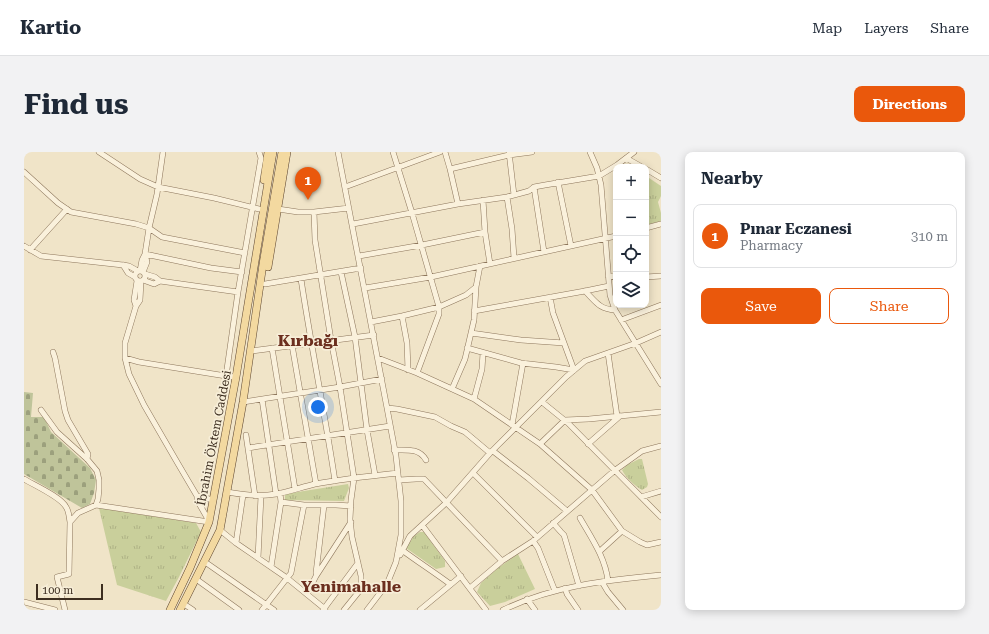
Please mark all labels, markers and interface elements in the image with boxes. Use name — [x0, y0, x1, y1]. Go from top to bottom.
text: Kartio — [20, 16, 81, 39]
text: Map — [812, 20, 842, 36]
text: Layers — [864, 20, 908, 36]
text: Share — [930, 20, 969, 36]
button: Directions — [854, 86, 965, 122]
text: Find us — [24, 88, 128, 121]
map controls — [613, 164, 649, 308]
button: + — [613, 164, 649, 200]
pin: 1 — [295, 167, 321, 200]
text: Nearby — [701, 168, 763, 188]
button: − — [613, 200, 649, 236]
text: Pınar Eczanesi — [740, 220, 852, 238]
text: 1 — [711, 229, 719, 244]
text: 310 m — [911, 229, 948, 244]
button: locate — [613, 236, 649, 272]
text: Pharmacy — [740, 238, 803, 253]
button: layers — [613, 272, 649, 308]
button: Save — [701, 288, 821, 324]
button: Share — [829, 288, 949, 324]
district label: Kırbağı — [278, 331, 339, 350]
street label: İbrahim Öktem Caddesi — [194, 369, 234, 507]
your location — [308, 397, 328, 417]
district label: Yenimahalle — [301, 577, 401, 596]
scale bar — [36, 582, 103, 601]
text: 100 m — [42, 584, 73, 597]

